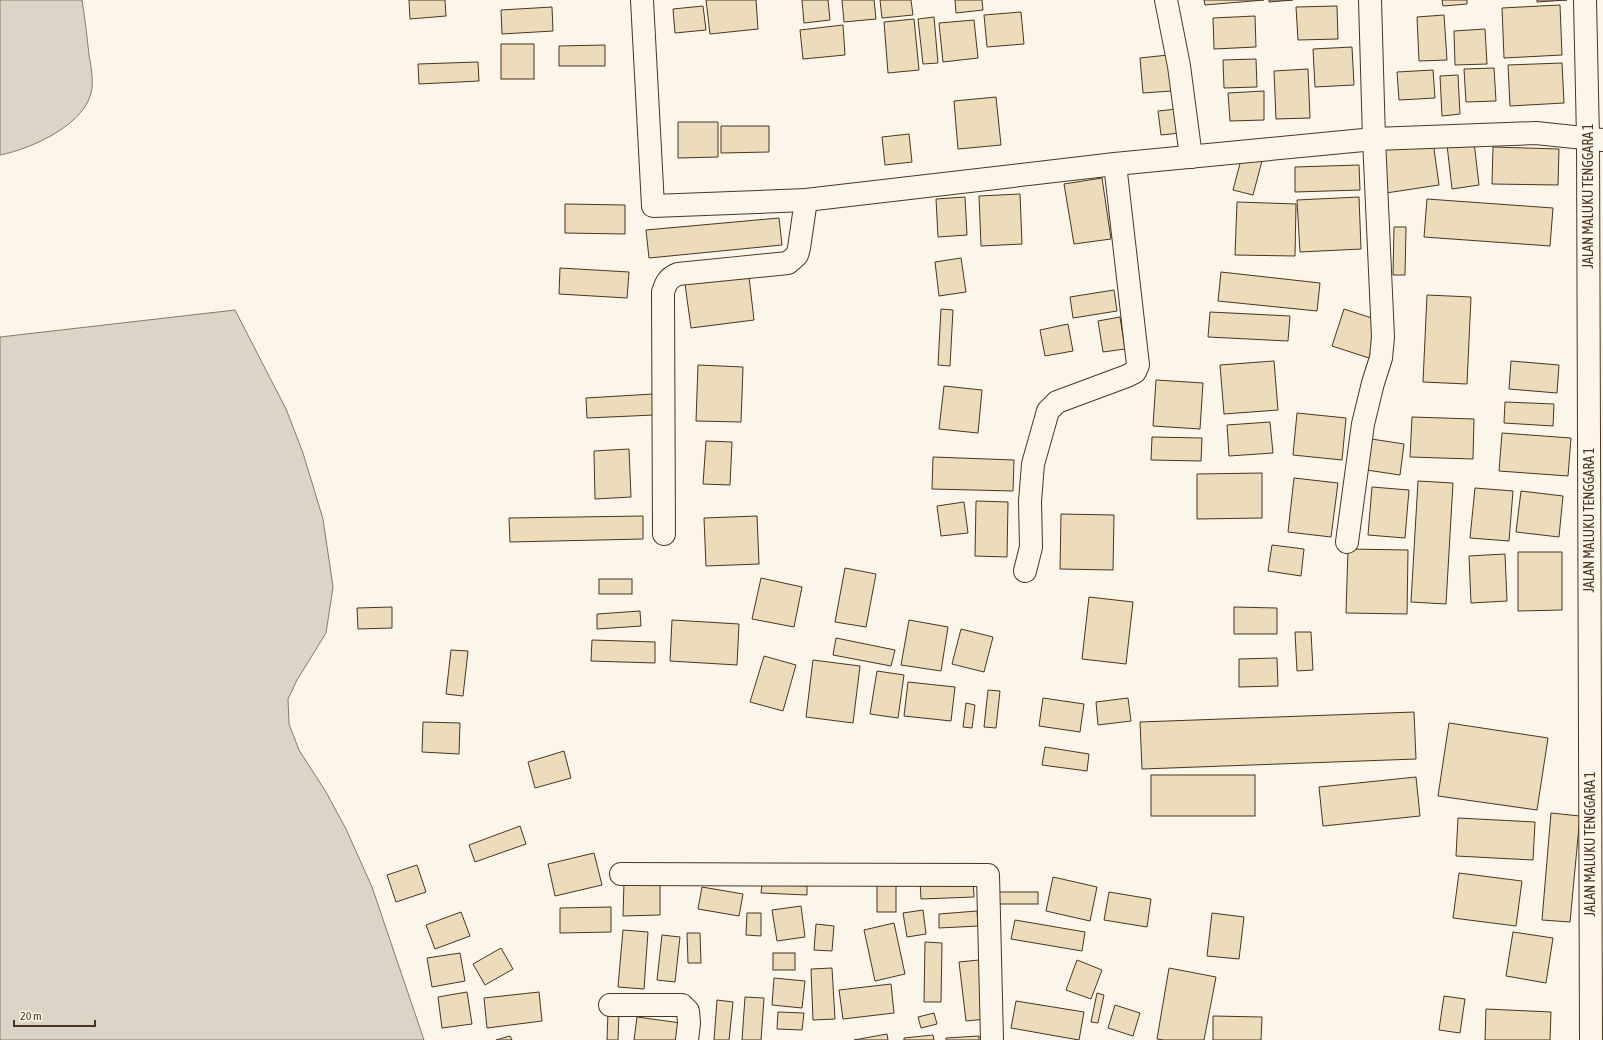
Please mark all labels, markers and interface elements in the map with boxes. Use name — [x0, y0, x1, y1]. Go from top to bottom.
street label: JALAN MALUKU TENGGARA 1 — [1580, 123, 1596, 269]
street label: JALAN MALUKU TENGGARA 1 — [1581, 447, 1597, 593]
street label: JALAN MALUKU TENGGARA 1 — [1582, 771, 1598, 917]
scale bar — [14, 1002, 95, 1028]
text: 20 m — [20, 1009, 42, 1023]

